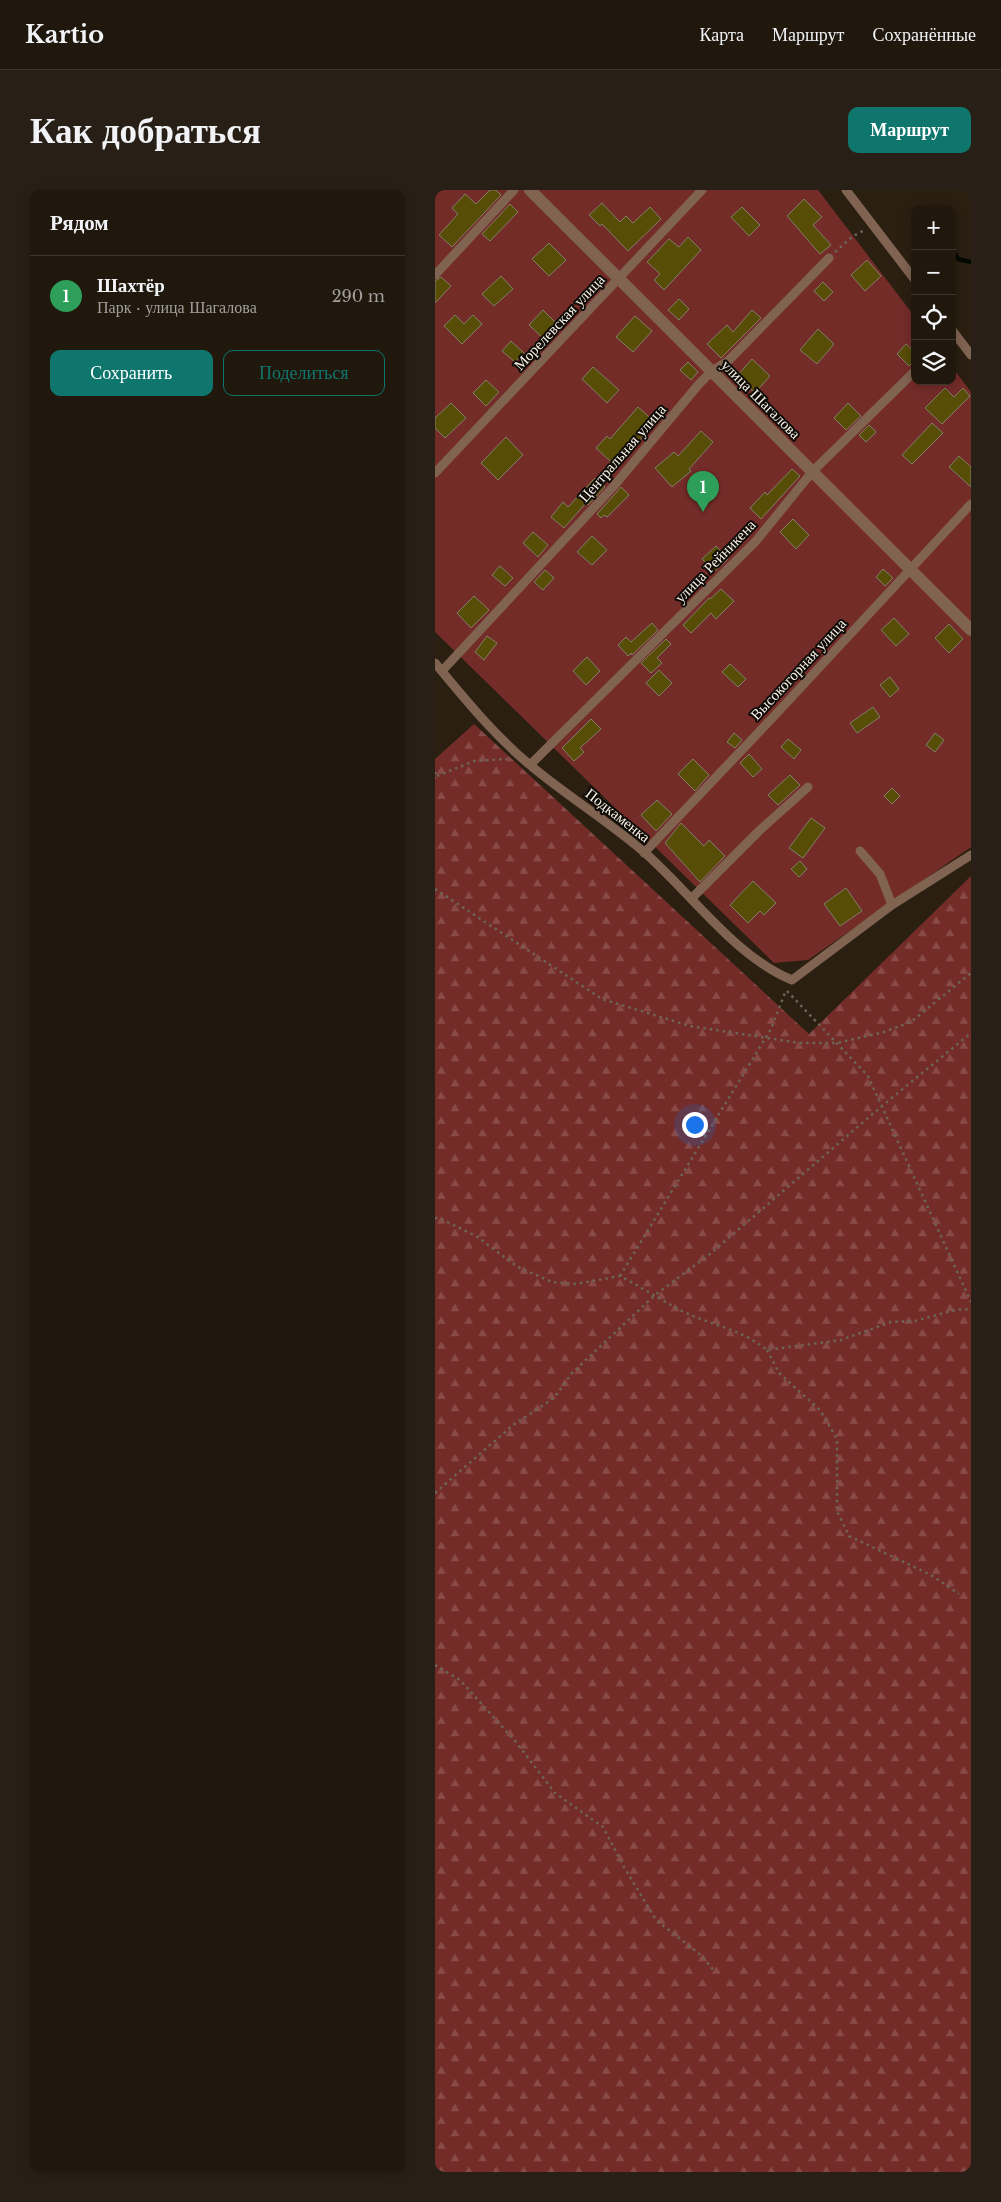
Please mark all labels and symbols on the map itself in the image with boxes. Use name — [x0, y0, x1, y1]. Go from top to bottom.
street label: Морелевская улица — [510, 270, 609, 374]
street label: улица Шагалова — [717, 355, 805, 443]
street label: Центральная улица — [574, 400, 670, 506]
pin: 1 — [687, 471, 719, 512]
street label: улица Рейникена — [670, 515, 760, 607]
street label: Высокогорная улица — [746, 614, 850, 724]
street label: Подкаменка — [582, 784, 655, 846]
your location — [682, 1112, 708, 1138]

